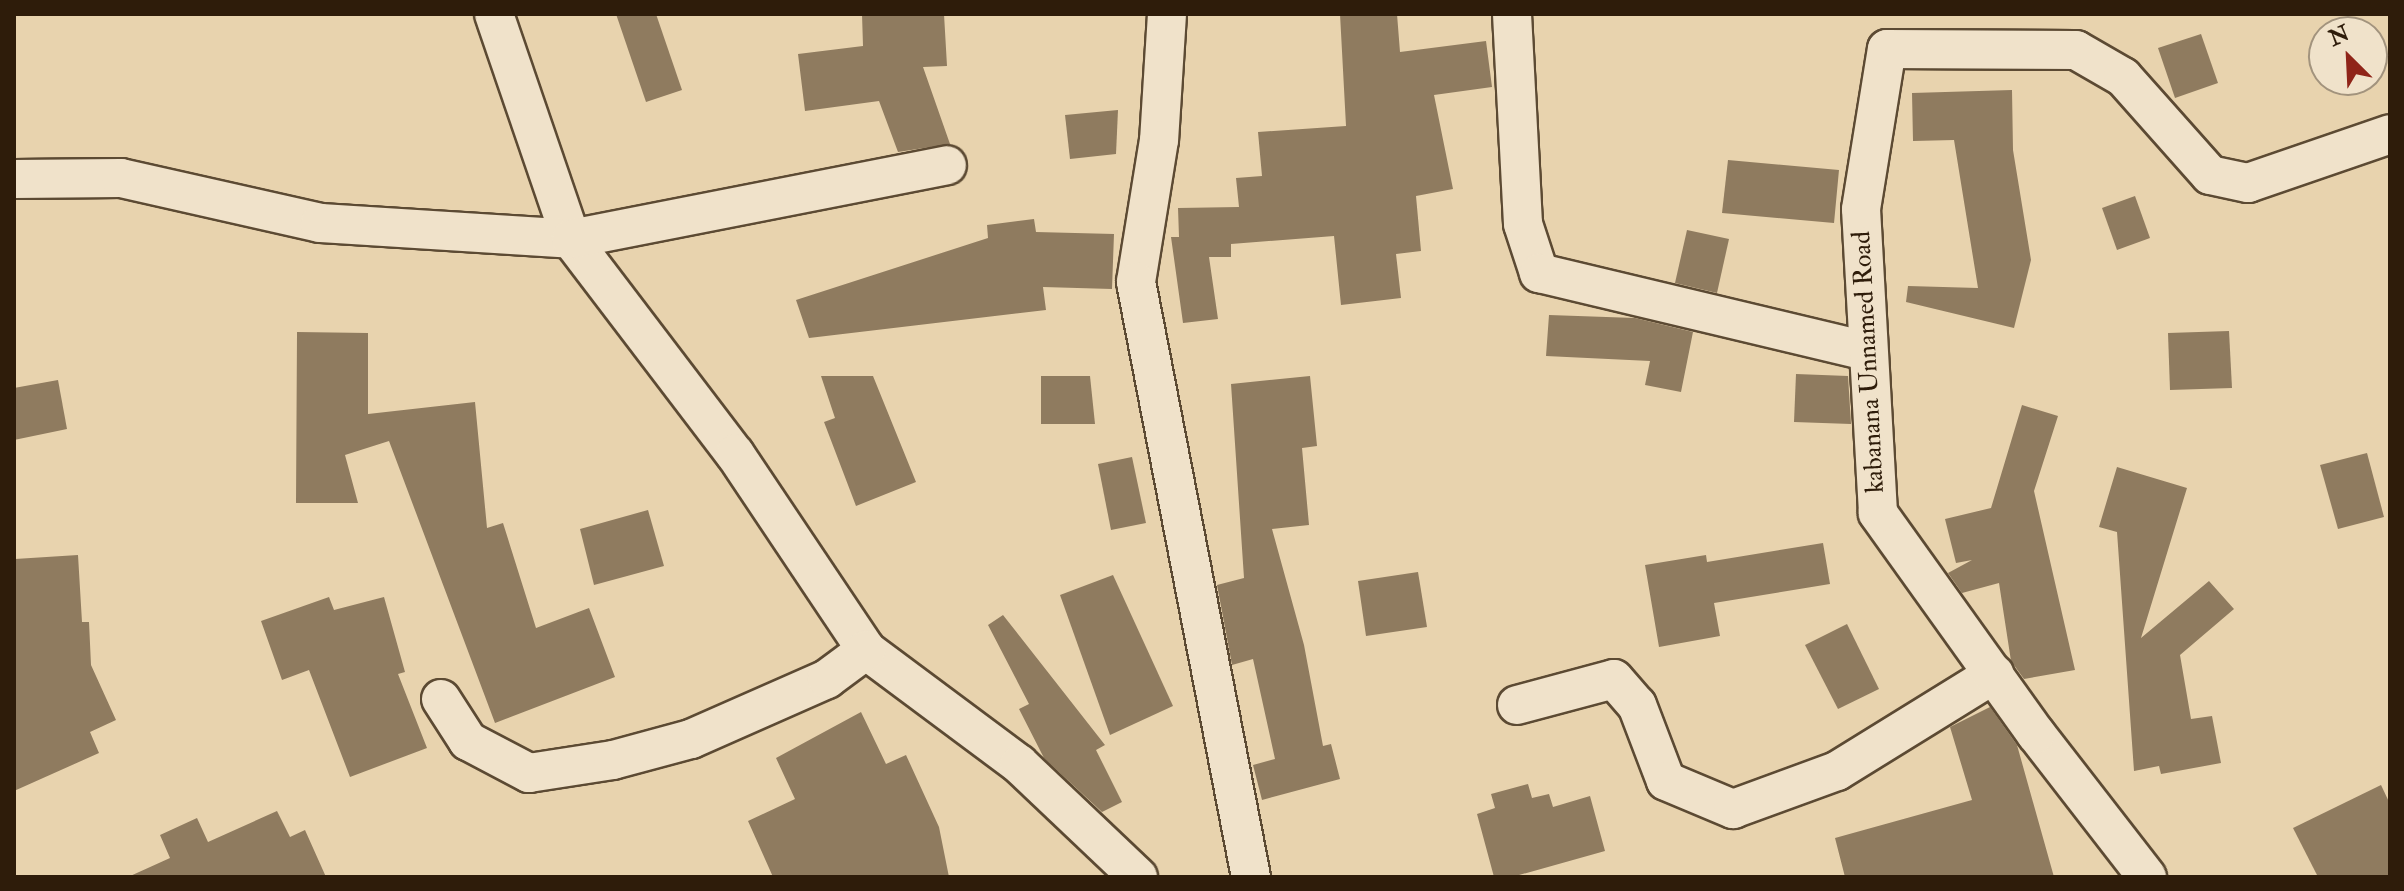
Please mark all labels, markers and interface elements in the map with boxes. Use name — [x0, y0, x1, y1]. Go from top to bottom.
north arrow — [2308, 16, 2388, 96]
text: N — [2324, 19, 2354, 53]
street label: kabanana Unnamed Road — [1847, 230, 1891, 494]

